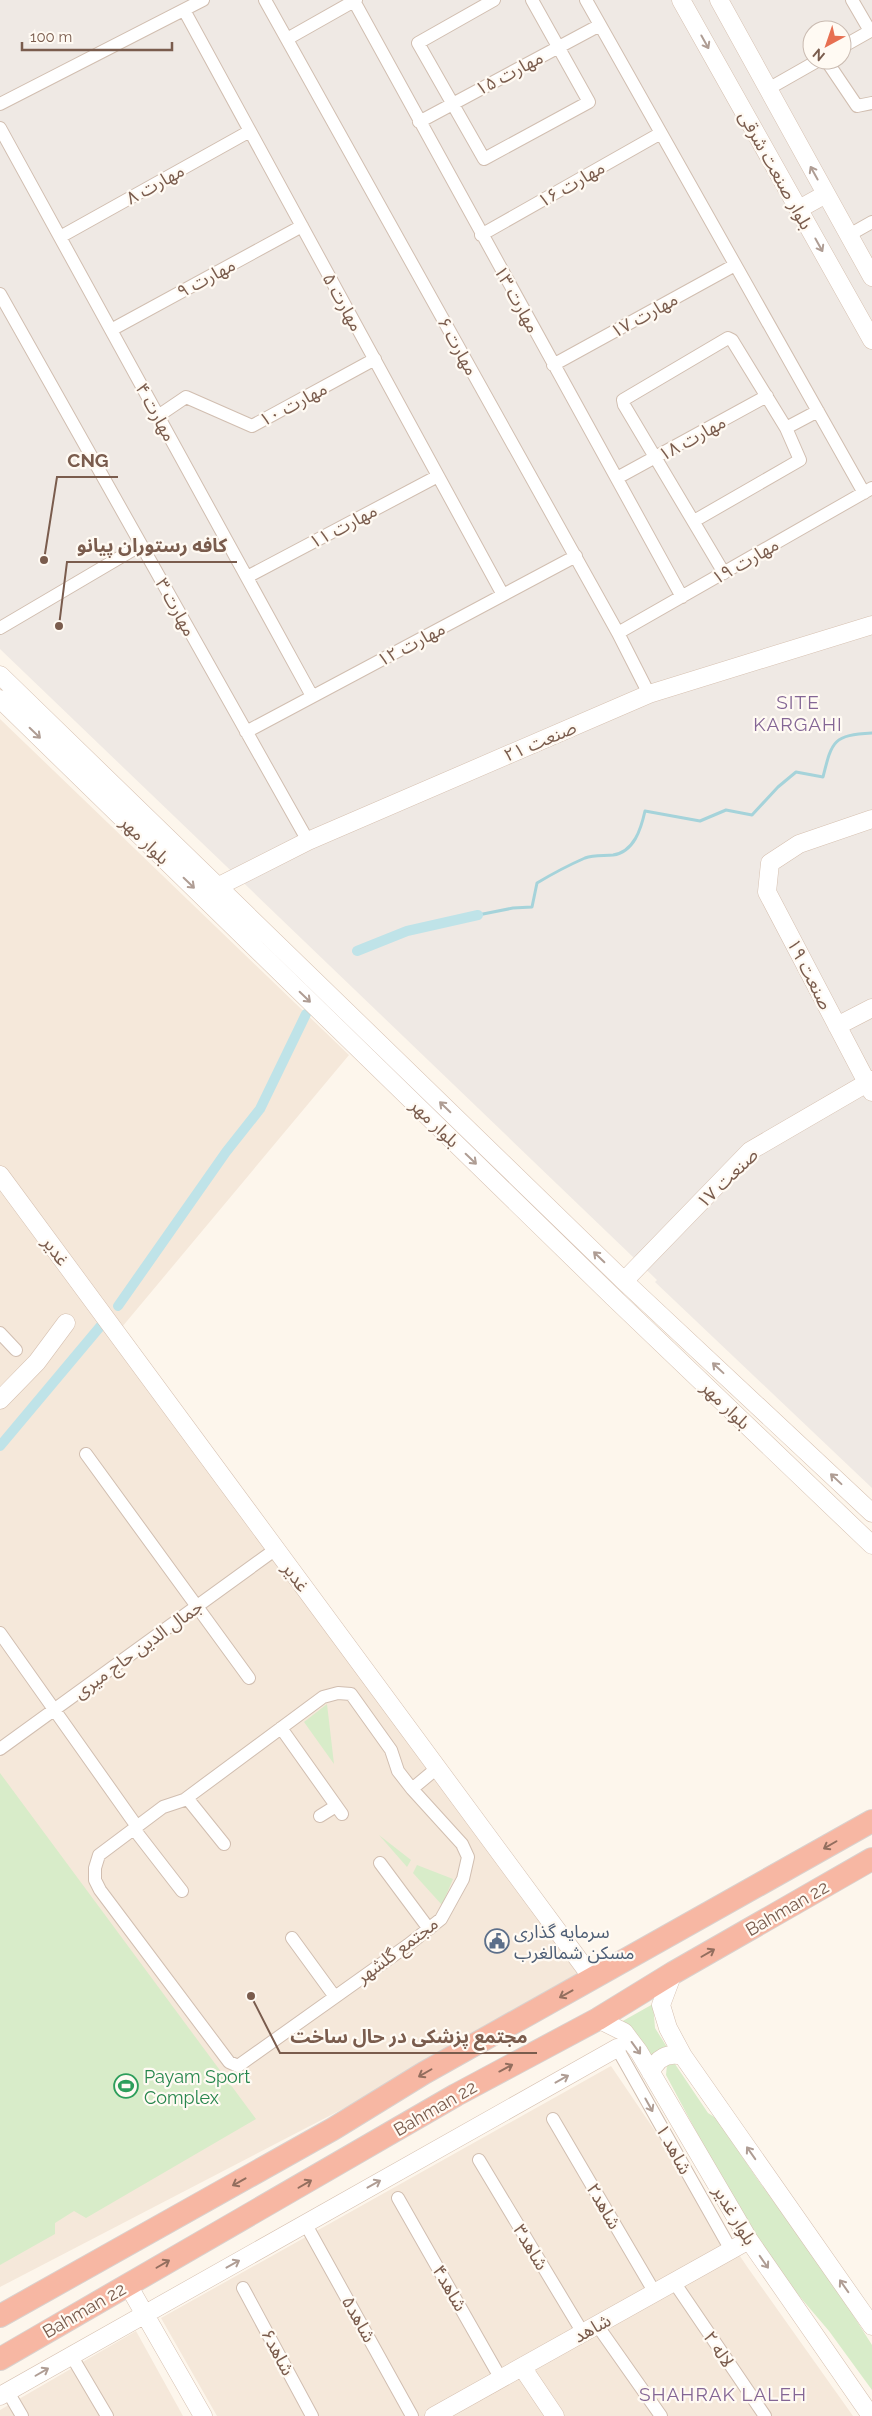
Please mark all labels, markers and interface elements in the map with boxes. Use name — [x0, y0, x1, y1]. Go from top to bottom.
scale bar — [22, 20, 172, 52]
north arrow — [802, 20, 852, 70]
text: 100 m — [30, 28, 72, 46]
one-way arrow — [700, 35, 710, 49]
text: N — [809, 45, 828, 65]
street label: مهارت ۱۵ — [472, 46, 547, 100]
street label: بلوار صنعت شرقی — [734, 107, 817, 233]
street label: مهارت ۱۶ — [534, 157, 609, 212]
street label: مهارت ۸ — [122, 159, 188, 209]
one-way arrow — [809, 166, 819, 181]
one-way arrow — [815, 237, 824, 252]
street label: مهارت ۹ — [173, 254, 239, 303]
street label: مهارت ۱۳ — [489, 262, 544, 337]
street label: مهارت ۵ — [318, 269, 368, 335]
street label: مهارت ۱۷ — [607, 288, 682, 343]
street label: مهارت ۶ — [433, 313, 483, 379]
street label: مهارت ۱۰ — [256, 377, 331, 431]
street label: مهارت ۴ — [131, 379, 181, 445]
street label: مهارت ۱۸ — [655, 411, 730, 466]
callout: CNG — [57, 443, 118, 477]
text: CNG — [67, 449, 109, 471]
street label: مهارت ۱۱ — [306, 499, 381, 553]
callout: كافه رستوران پيانو — [67, 528, 237, 562]
text: كافه رستوران پيانو — [77, 534, 227, 558]
street label: مهارت ۱۹ — [708, 534, 783, 589]
street label: مهارت ۳ — [151, 574, 201, 640]
street label: مهارت ۱۲ — [374, 617, 449, 671]
district label: SITE KARGAHI — [753, 691, 843, 735]
street label: صنعت ۲۱ — [501, 716, 579, 766]
one-way arrow — [29, 727, 41, 739]
street label: بلوار مهر — [115, 811, 174, 869]
one-way arrow — [183, 877, 195, 889]
street label: صنعت ۱۹ — [783, 935, 837, 1013]
one-way arrow — [299, 991, 311, 1003]
street label: بلوار مهر — [405, 1094, 464, 1152]
one-way arrow — [439, 1101, 452, 1113]
street label: صنعت ۱۷ — [692, 1144, 762, 1212]
one-way arrow — [465, 1153, 478, 1165]
street label: غدیر — [37, 1231, 74, 1270]
one-way arrow — [593, 1251, 606, 1263]
one-way arrow — [711, 1363, 724, 1374]
street label: بلوار مهر — [696, 1376, 755, 1434]
one-way arrow — [830, 1474, 843, 1485]
street label: غدیر — [277, 1557, 314, 1596]
street label: جمال الدین حاج میری — [70, 1595, 208, 1705]
one-way arrow — [823, 1840, 837, 1850]
street label: Bahman 22 — [742, 1876, 832, 1940]
street label: مجتمع گلشهر — [351, 1913, 444, 1991]
place label: سرمایه گذاری مسکن شمالغرب — [514, 1921, 634, 1964]
public building icon: سرمایه گذاری مسکن شمالغرب — [484, 1928, 510, 1954]
one-way arrow — [700, 1947, 715, 1957]
one-way arrow — [560, 1989, 574, 1999]
callout: مجتمع پزشکی در حال ساخت — [280, 2019, 537, 2053]
text: مجتمع پزشکی در حال ساخت — [290, 2025, 528, 2051]
one-way arrow — [631, 2041, 641, 2055]
one-way arrow — [498, 2063, 513, 2072]
place label: Payam Sport Complex — [144, 2066, 250, 2108]
one-way arrow — [418, 2069, 432, 2079]
sports icon: Payam Sport Complex — [113, 2073, 139, 2099]
one-way arrow — [554, 2073, 568, 2083]
street label: Bahman 22 — [390, 2076, 480, 2140]
one-way arrow — [645, 2098, 655, 2112]
street label: شاهد ۱ — [652, 2120, 696, 2178]
one-way arrow — [746, 2146, 756, 2160]
one-way arrow — [232, 2177, 247, 2187]
one-way arrow — [297, 2179, 312, 2189]
one-way arrow — [367, 2179, 382, 2189]
street label: شاهد۲ — [583, 2179, 625, 2233]
street label: بلوار غدیر — [708, 2181, 761, 2249]
street label: شاهد۳ — [509, 2220, 553, 2274]
one-way arrow — [759, 2255, 769, 2269]
one-way arrow — [225, 2258, 239, 2268]
one-way arrow — [156, 2259, 170, 2269]
street label: شاهد۴ — [429, 2261, 471, 2315]
street label: Bahman 22 — [39, 2278, 129, 2342]
one-way arrow — [839, 2280, 849, 2294]
street label: شاهد۵ — [338, 2292, 380, 2346]
street label: شاهد — [570, 2309, 614, 2347]
street label: شاهد۶ — [257, 2325, 299, 2379]
street label: لاله ۲ — [699, 2327, 739, 2371]
one-way arrow — [35, 2367, 50, 2377]
district label: SHAHRAK LALEH — [639, 2383, 807, 2405]

